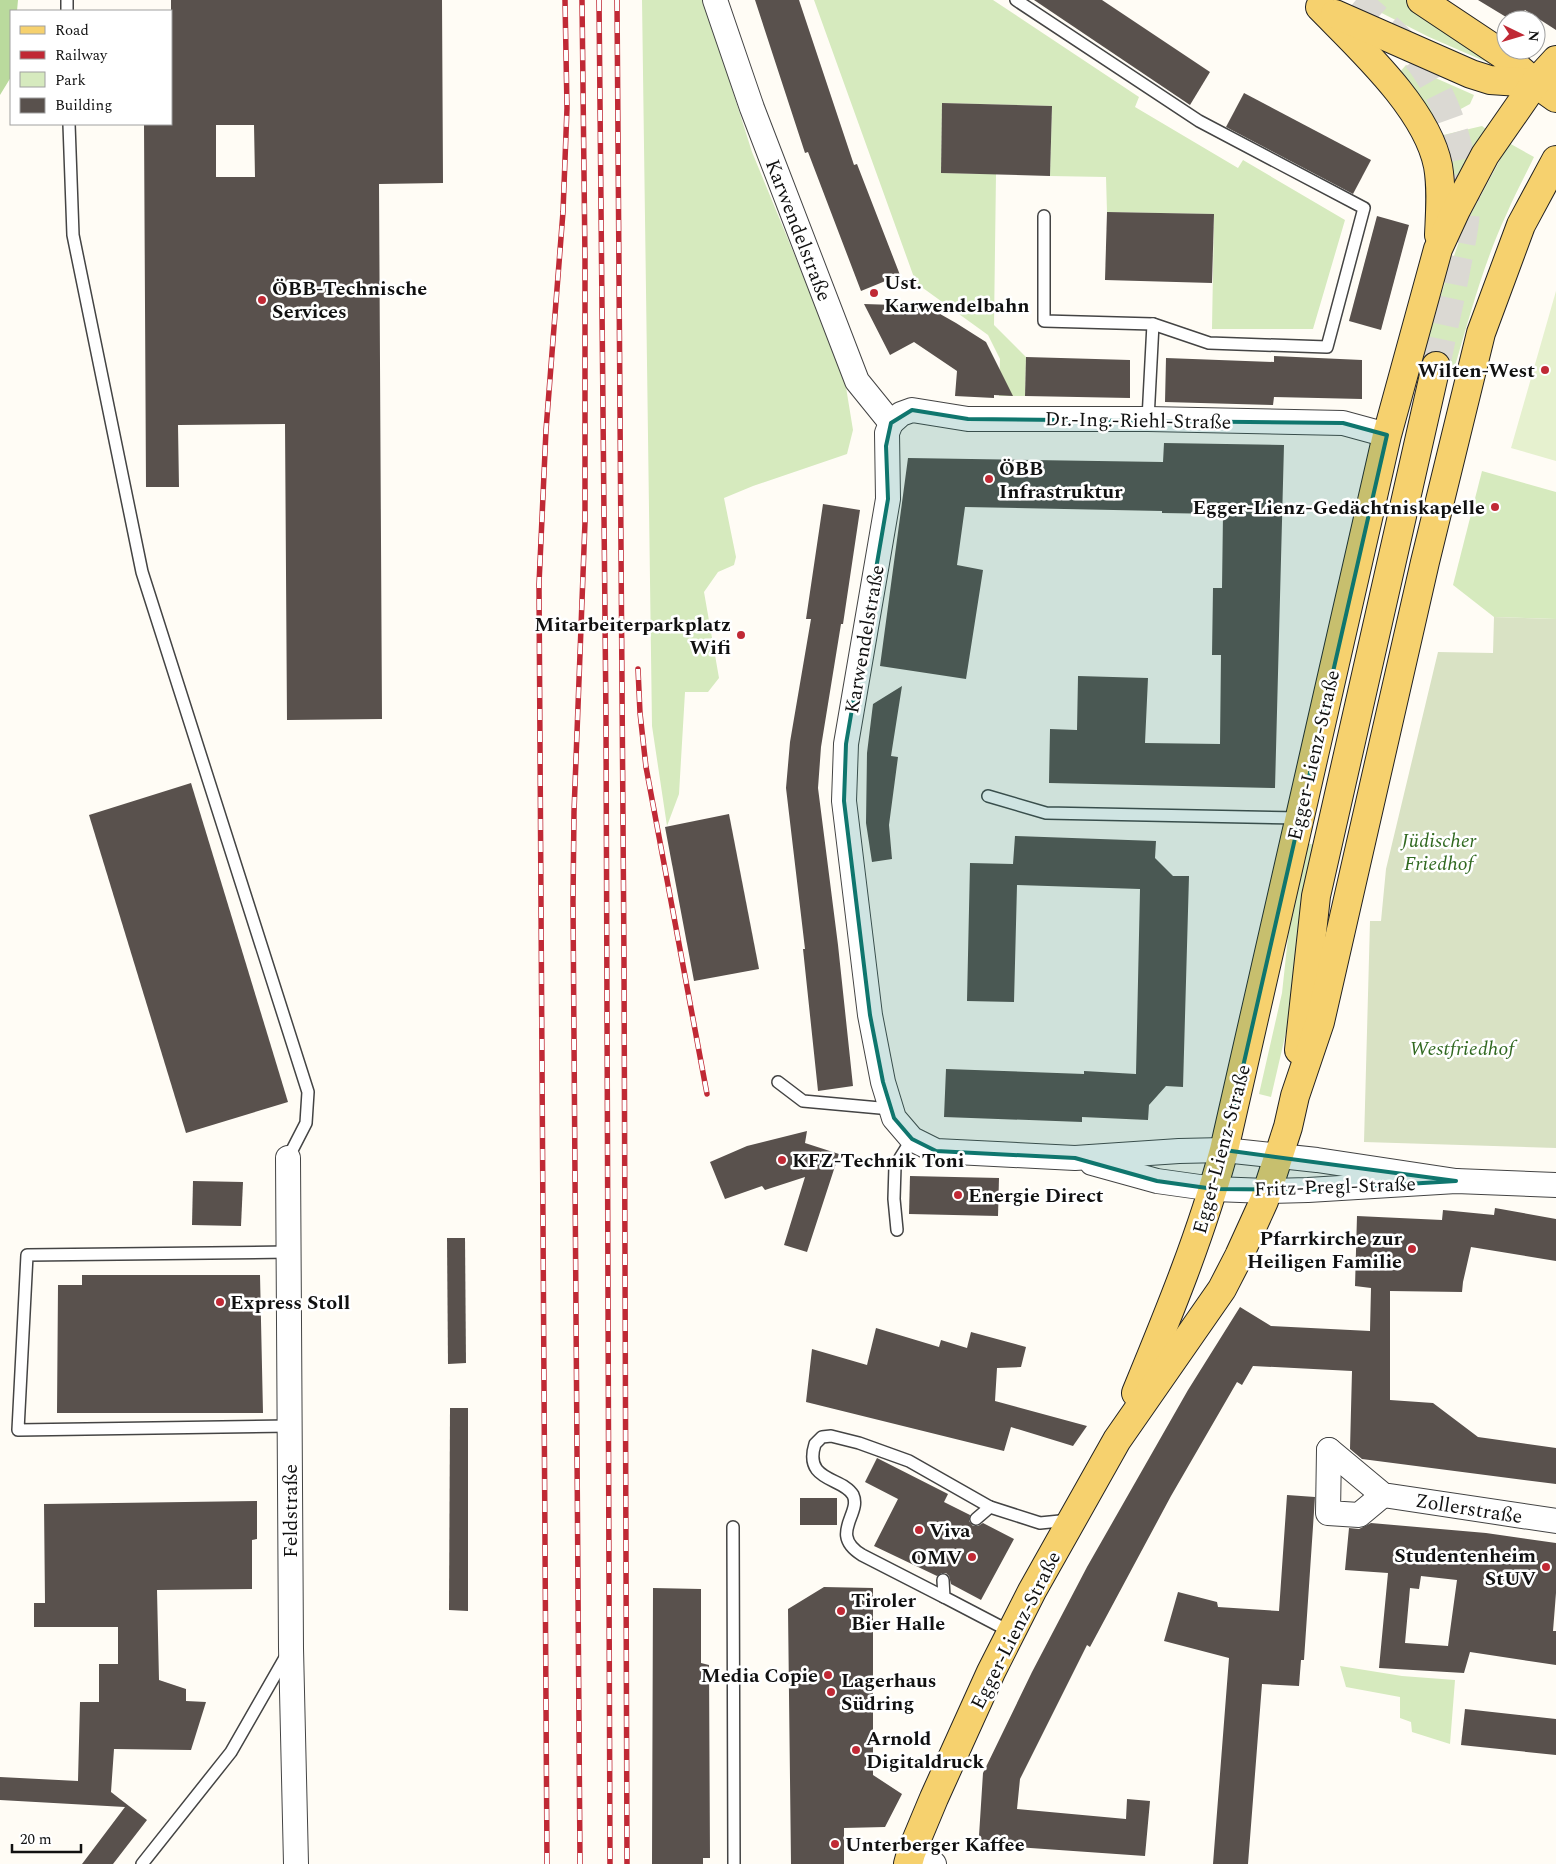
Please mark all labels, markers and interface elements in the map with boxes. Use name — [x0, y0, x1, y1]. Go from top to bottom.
legend — [10, 10, 172, 125]
north arrow — [1496, 10, 1546, 60]
text: Road — [55, 19, 89, 42]
text: N — [1522, 29, 1544, 43]
text: Railway — [55, 44, 108, 67]
text: Park — [55, 69, 86, 92]
text: Building — [55, 94, 112, 117]
street label: Karwendelstraße — [757, 155, 839, 306]
place label: Ust. Karwendelbahn — [884, 268, 1030, 321]
place label: ÖBB-Technische Services — [272, 274, 427, 327]
marker: Ust. Karwendelbahn — [868, 287, 880, 299]
marker: ÖBB-Technische Services — [256, 294, 268, 306]
place label: Wilten-West — [1418, 356, 1535, 386]
marker: Wilten-West — [1539, 364, 1551, 376]
street label: Dr.-Ing.-Riehl-Straße — [1045, 404, 1231, 438]
place label: ÖBB Infrastruktur — [999, 454, 1123, 507]
marker: ÖBB Infrastruktur — [983, 473, 995, 485]
place label: Egger-Lienz-Gedächtniskapelle — [1192, 493, 1485, 523]
marker: Egger-Lienz-Gedächtniskapelle — [1489, 501, 1501, 513]
street label: Karwendelstraße — [837, 563, 893, 716]
place label: Mitarbeiterparkplatz Wifi — [534, 610, 731, 663]
marker: Mitarbeiterparkplatz Wifi — [735, 629, 747, 641]
street label: Egger-Lienz-Straße — [1280, 667, 1348, 843]
park label: Jüdischer Friedhof — [1400, 826, 1478, 879]
park label: Westfriedhof — [1409, 1034, 1518, 1064]
street label: Egger-Lienz-Straße — [1185, 1061, 1259, 1237]
place label: KFZ-Technik Toni — [792, 1146, 964, 1176]
marker: KFZ-Technik Toni — [776, 1154, 788, 1166]
street label: Fritz-Pregl-Straße — [1253, 1169, 1417, 1205]
place label: Energie Direct — [968, 1181, 1104, 1211]
marker: Energie Direct — [952, 1189, 964, 1201]
place label: Pfarrkirche zur Heiligen Familie — [1247, 1224, 1402, 1277]
marker: Pfarrkirche zur Heiligen Familie — [1406, 1243, 1418, 1255]
place label: Express Stoll — [230, 1288, 350, 1318]
marker: Express Stoll — [214, 1296, 226, 1308]
street label: Feldstraße — [276, 1464, 306, 1558]
street label: Zollerstraße — [1413, 1486, 1525, 1532]
place label: Viva — [929, 1516, 971, 1546]
marker: Viva — [913, 1524, 925, 1536]
place label: Studentenheim StUV — [1394, 1541, 1536, 1594]
place label: OMV — [911, 1543, 962, 1573]
street label: Egger-Lienz-Straße — [963, 1546, 1069, 1715]
marker: OMV — [966, 1551, 978, 1563]
marker: Studentenheim StUV — [1540, 1561, 1552, 1573]
place label: Tiroler Bier Halle — [851, 1586, 945, 1639]
marker: Tiroler Bier Halle — [835, 1605, 847, 1617]
place label: Media Copie — [701, 1661, 818, 1691]
place label: Lagerhaus Südring — [841, 1666, 937, 1719]
marker: Media Copie — [822, 1669, 834, 1681]
marker: Lagerhaus Südring — [825, 1686, 837, 1698]
place label: Arnold Digitaldruck — [866, 1724, 984, 1777]
marker: Arnold Digitaldruck — [850, 1744, 862, 1756]
scale bar — [12, 1822, 81, 1854]
text: 20 m — [20, 1828, 52, 1851]
place label: Unterberger Kaffee — [845, 1830, 1025, 1860]
marker: Unterberger Kaffee — [829, 1838, 841, 1850]

